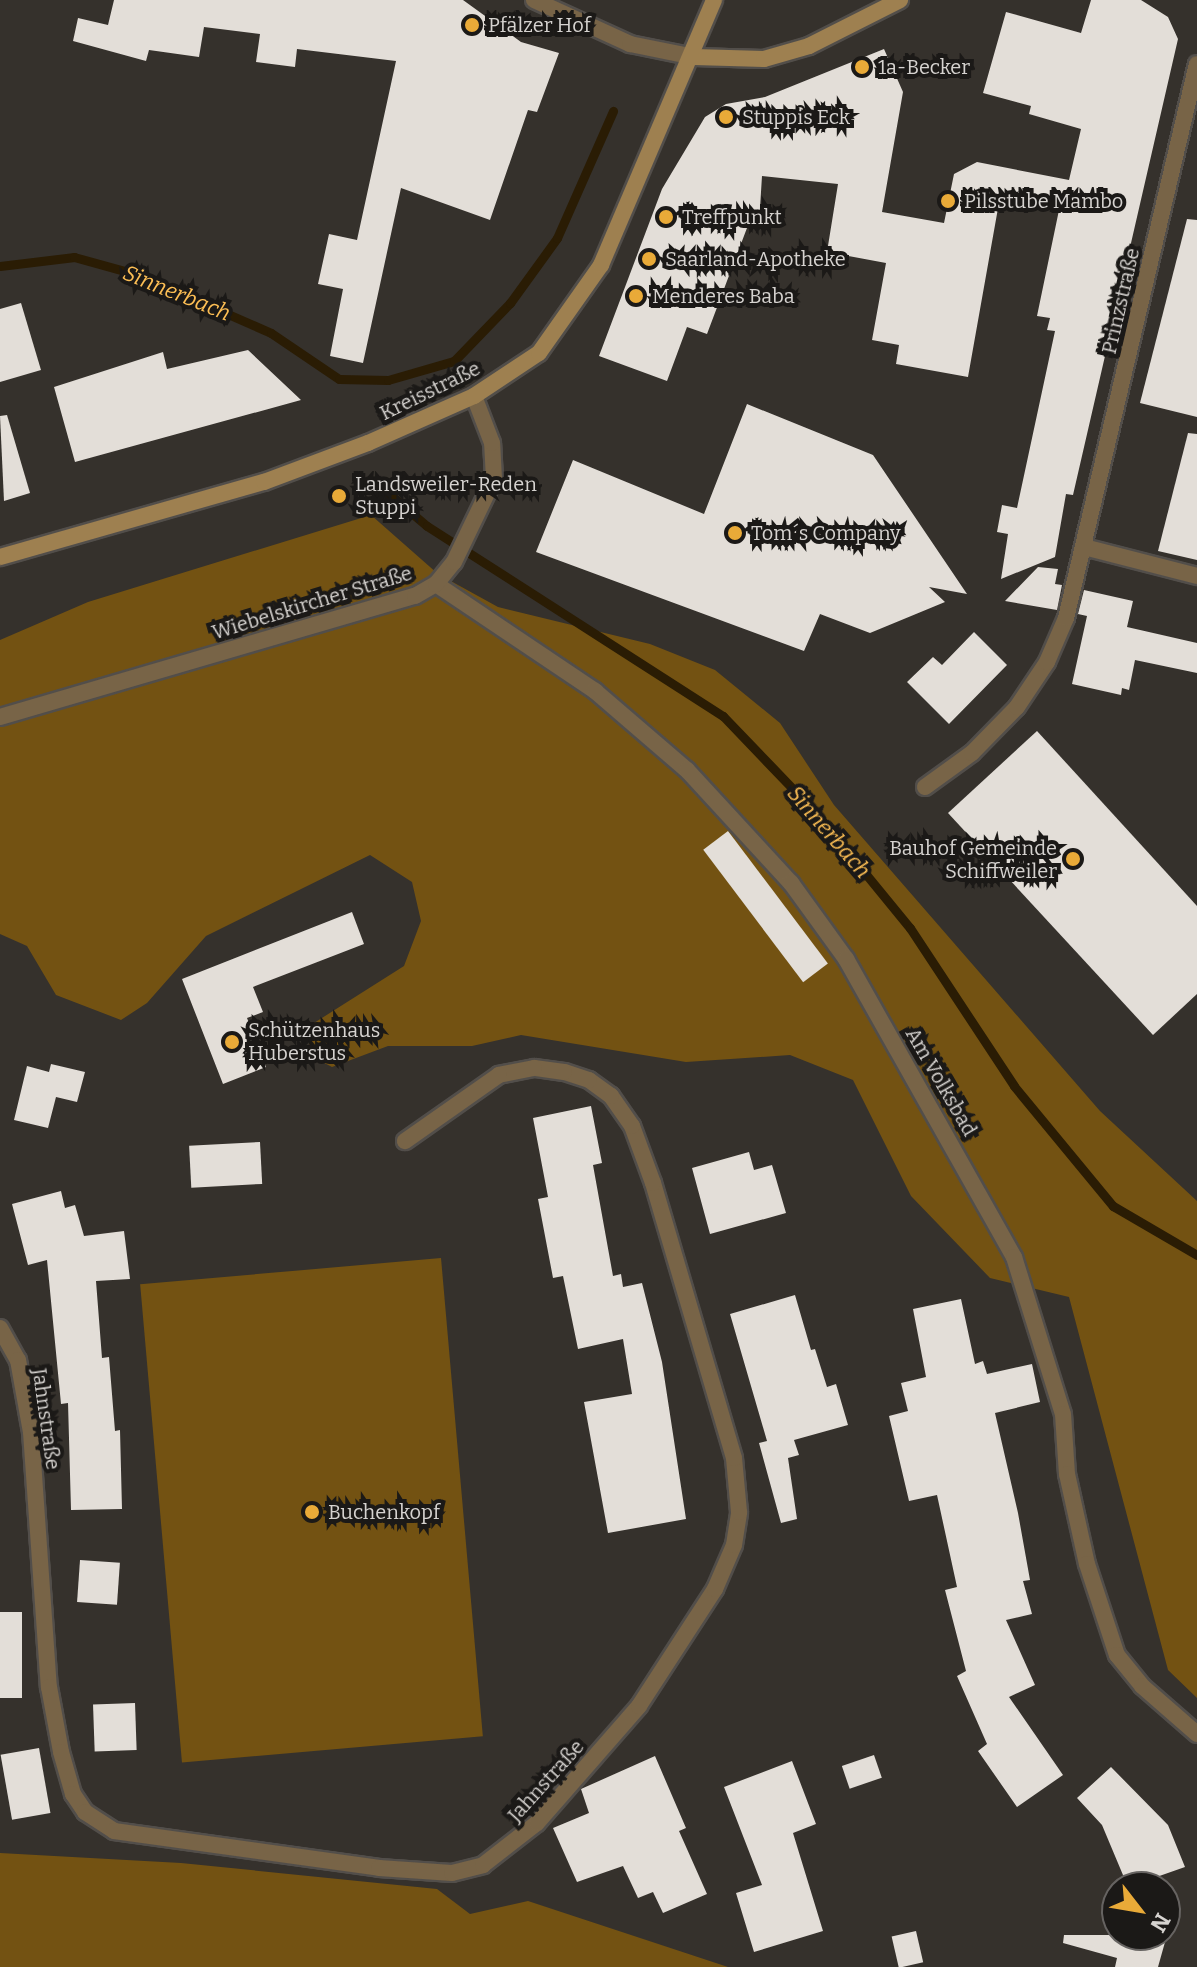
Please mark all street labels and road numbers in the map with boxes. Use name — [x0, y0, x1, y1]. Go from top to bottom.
street label: Prinzstraße — [1097, 246, 1145, 356]
street label: Kreisstraße — [376, 356, 484, 426]
street label: Wiebelskircher Straße — [209, 561, 415, 645]
street label: Am Volksbad — [900, 1024, 982, 1140]
street label: Jahnstraße — [27, 1367, 65, 1471]
street label: Jahnstraße — [503, 1735, 589, 1827]

